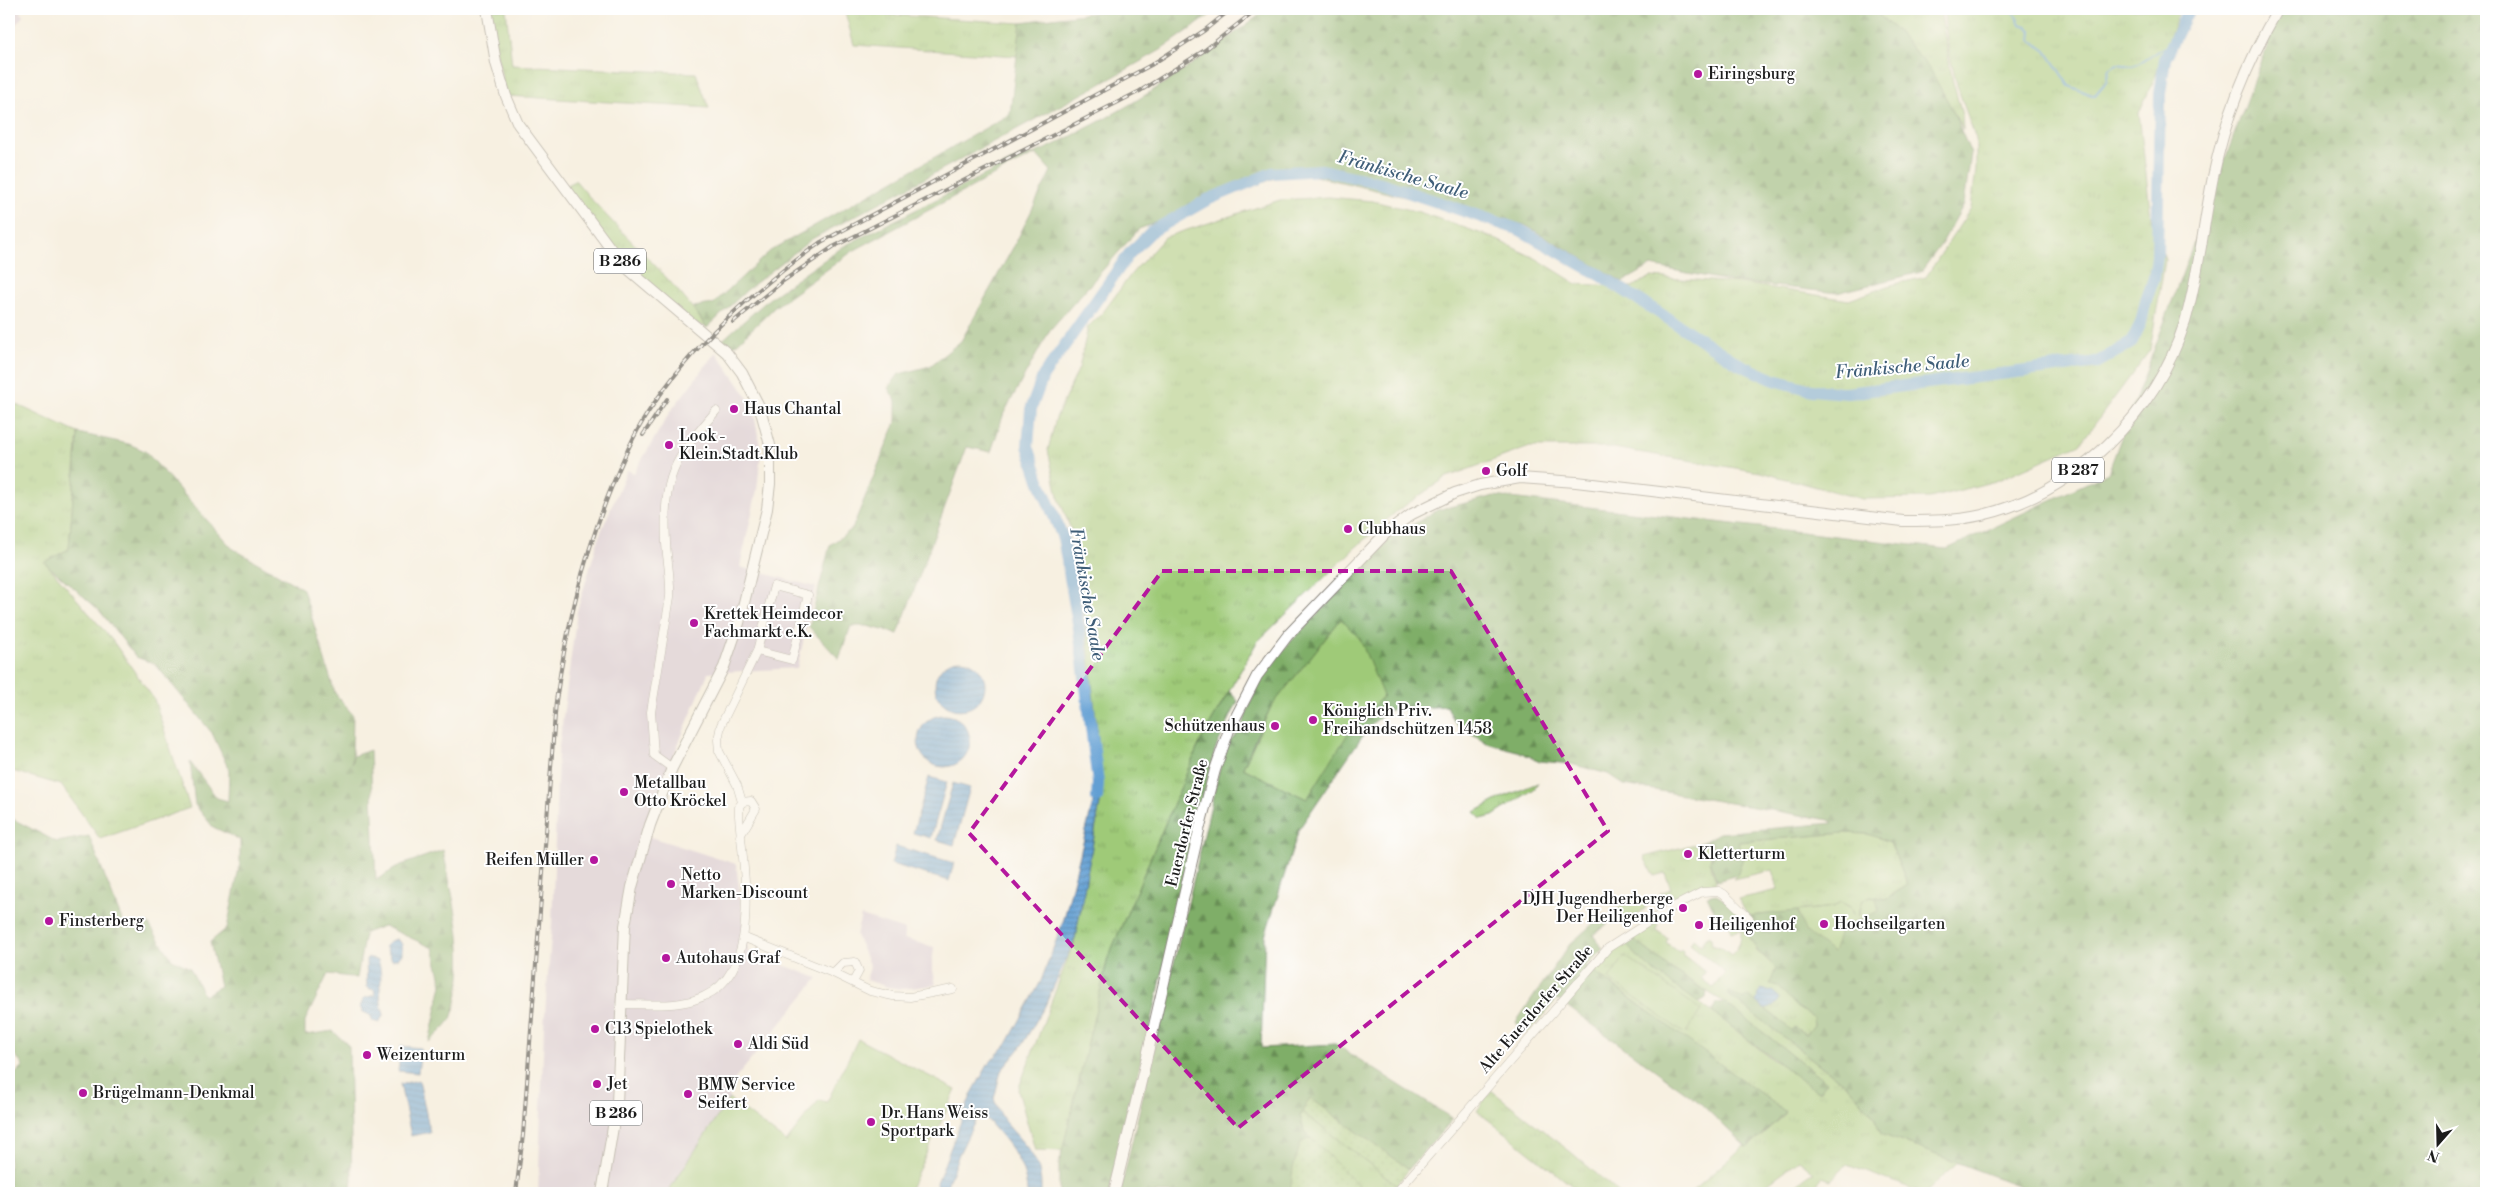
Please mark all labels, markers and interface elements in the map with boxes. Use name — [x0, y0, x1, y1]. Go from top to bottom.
place label: Eiringsburg — [1708, 64, 1796, 84]
marker: Eiringsburg — [1692, 68, 1704, 80]
water label: Fränkische Saale — [1335, 145, 1472, 205]
road number: B 286 — [594, 248, 646, 274]
water label: Fränkische Saale — [1834, 350, 1971, 384]
place label: Haus Chantal — [744, 399, 842, 419]
marker: Haus Chantal — [728, 403, 740, 415]
place label: Look - Klein.Stadt.Klub — [679, 426, 798, 464]
marker: Look - Klein.Stadt.Klub — [663, 439, 675, 451]
road number: B 287 — [2052, 458, 2104, 482]
place label: Golf — [1496, 461, 1529, 481]
marker: Golf — [1480, 465, 1492, 477]
place label: Clubhaus — [1358, 519, 1426, 539]
marker: Clubhaus — [1342, 523, 1354, 535]
water label: Fränkische Saale — [1064, 526, 1110, 663]
place label: Krettek Heimdecor Fachmarkt e.K. — [704, 604, 843, 642]
marker: Krettek Heimdecor Fachmarkt e.K. — [688, 617, 700, 629]
place label: Königlich Priv. Freihandschützen 1458 — [1323, 701, 1492, 739]
marker: Königlich Priv. Freihandschützen 1458 — [1307, 714, 1319, 726]
place label: Schützenhaus — [1164, 716, 1265, 736]
marker: Schützenhaus — [1269, 720, 1281, 732]
street label: Euerdorfer Straße — [1161, 757, 1213, 889]
place label: Metallbau Otto Kröckel — [634, 773, 727, 811]
marker: Metallbau Otto Kröckel — [618, 786, 630, 798]
place label: Kletterturm — [1698, 844, 1785, 864]
marker: Kletterturm — [1682, 848, 1694, 860]
place label: Reifen Müller — [486, 850, 584, 870]
marker: Reifen Müller — [588, 854, 600, 866]
place label: Netto Marken-Discount — [681, 865, 809, 903]
marker: Netto Marken-Discount — [665, 878, 677, 890]
place label: DJH Jugendherberge Der Heiligenhof — [1522, 889, 1674, 927]
marker: DJH Jugendherberge Der Heiligenhof — [1677, 902, 1689, 914]
place label: Finsterberg — [59, 911, 145, 931]
place label: Hochseilgarten — [1834, 914, 1946, 934]
marker: Finsterberg — [43, 915, 55, 927]
place label: Heiligenhof — [1709, 915, 1796, 935]
marker: Hochseilgarten — [1818, 918, 1830, 930]
marker: Heiligenhof — [1693, 919, 1705, 931]
street label: Alte Euerdorfer Straße — [1474, 941, 1597, 1078]
place label: Autohaus Graf — [675, 948, 781, 968]
marker: Autohaus Graf — [660, 952, 672, 964]
place label: C13 Spielothek — [605, 1019, 714, 1039]
marker: C13 Spielothek — [589, 1023, 601, 1035]
place label: Aldi Süd — [747, 1034, 809, 1054]
marker: Aldi Süd — [732, 1038, 744, 1050]
place label: Weizenturm — [376, 1045, 465, 1065]
marker: Weizenturm — [361, 1049, 373, 1061]
place label: Jet — [606, 1074, 628, 1094]
place label: BMW Service Seifert — [697, 1075, 795, 1113]
marker: Jet — [591, 1078, 603, 1090]
place label: Brügelmann-Denkmal — [92, 1083, 255, 1103]
marker: Brügelmann-Denkmal — [77, 1087, 89, 1099]
marker: BMW Service Seifert — [682, 1088, 694, 1100]
road number: B 286 — [590, 1100, 642, 1126]
place label: Dr. Hans Weiss Sportpark — [881, 1103, 988, 1141]
marker: Dr. Hans Weiss Sportpark — [865, 1116, 877, 1128]
north arrow — [2412, 1120, 2462, 1170]
text: N — [2426, 1145, 2442, 1166]

